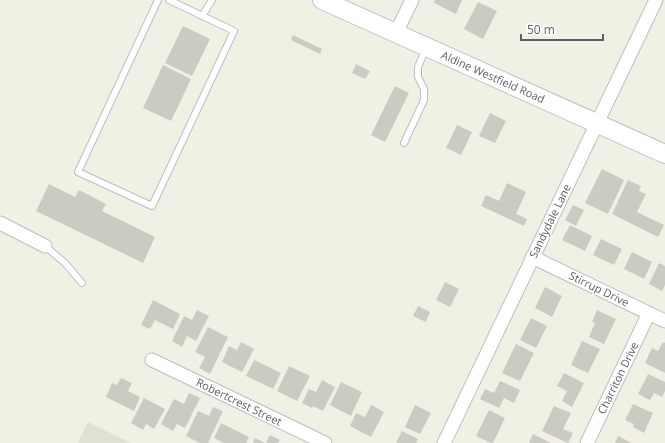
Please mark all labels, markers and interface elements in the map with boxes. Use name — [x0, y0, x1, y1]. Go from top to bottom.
scale bar — [521, 16, 603, 42]
text: 50 m — [527, 21, 555, 38]
street label: Aldine Westfield Road — [439, 47, 547, 106]
street label: Sandydale Lane — [525, 181, 574, 260]
street label: Stirrup Drive — [567, 268, 632, 310]
street label: Charriton Drive — [594, 339, 642, 416]
street label: Robertcrest Street — [194, 374, 285, 429]

